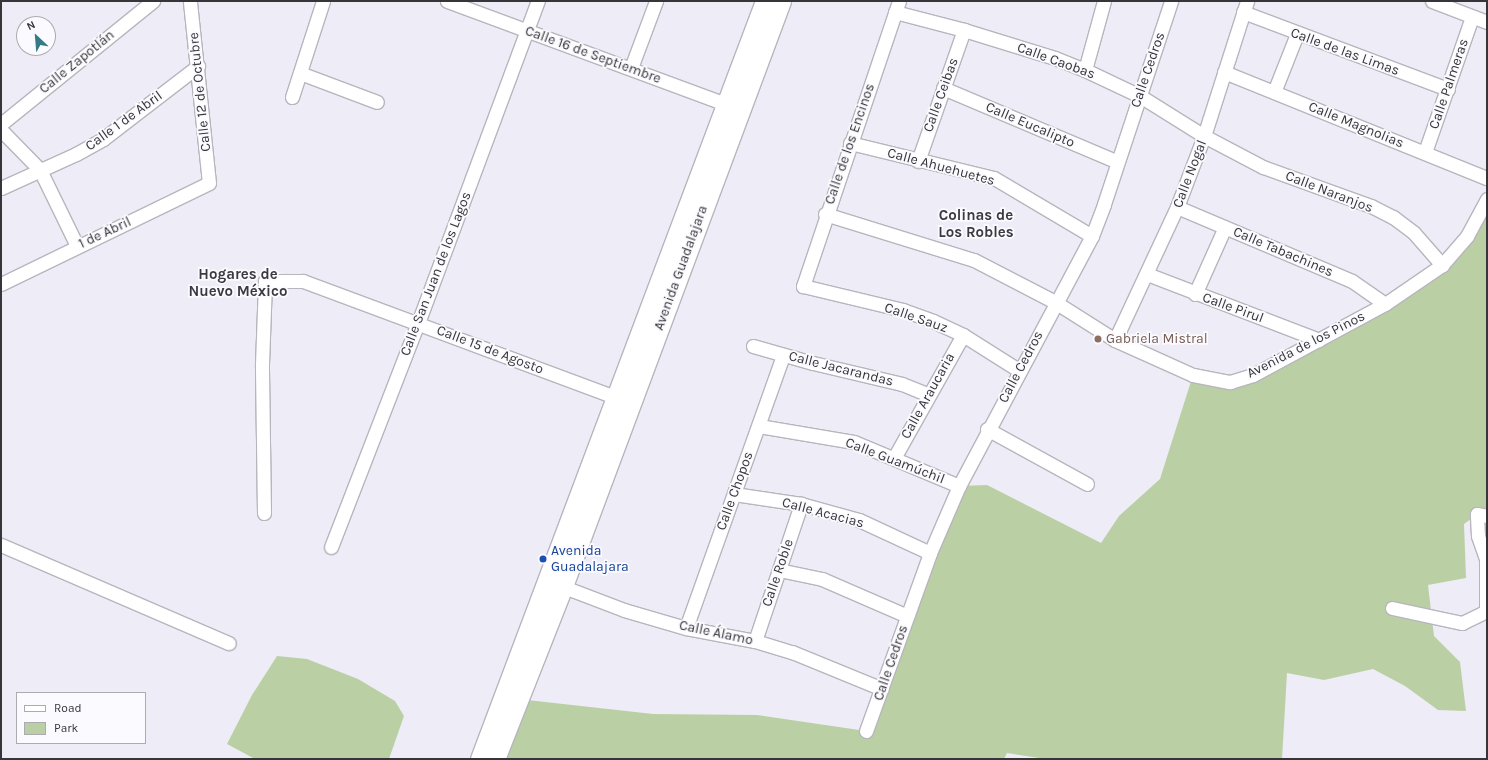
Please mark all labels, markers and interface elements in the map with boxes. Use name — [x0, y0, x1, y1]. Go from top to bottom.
north arrow — [16, 16, 56, 56]
text: N — [25, 18, 37, 33]
street label: Calle 16 de Septiembre — [523, 23, 663, 87]
street label: Calle de las Limas — [1288, 25, 1402, 79]
street label: Calle Zapotlán — [36, 27, 118, 97]
street label: Calle Cedros — [1127, 30, 1169, 110]
street label: Calle 12 de Octubre — [185, 31, 215, 153]
street label: Calle Palmeras — [1426, 37, 1472, 131]
street label: Calle Caobas — [1015, 39, 1097, 83]
street label: Calle Ceibas — [920, 56, 962, 134]
street label: Calle de los Encinos — [821, 81, 879, 207]
street label: Calle 1 de Abril — [82, 87, 166, 155]
street label: Calle Magnolias — [1306, 98, 1406, 152]
street label: Calle Eucalipto — [983, 99, 1077, 151]
street label: Calle Nogal — [1169, 138, 1211, 210]
street label: Calle Ahuehuetes — [885, 145, 997, 189]
street label: Calle Naranjos — [1283, 168, 1375, 216]
street label: Calle San Juan de los Lagos — [397, 190, 475, 358]
street label: Avenida Guadalajara — [651, 203, 711, 333]
district label: Colinas de Los Robles — [938, 206, 1014, 241]
street label: 1 de Abril — [76, 214, 134, 252]
street label: Calle Tabachines — [1230, 223, 1336, 281]
district label: Hogares de Nuevo México — [189, 265, 287, 300]
street label: Calle Pirul — [1200, 289, 1266, 327]
street label: Calle Sauz — [882, 299, 950, 337]
street label: Avenida de los Pinos — [1244, 308, 1368, 382]
street label: Calle 15 de Agosto — [434, 322, 546, 378]
street label: Calle Cedros — [995, 328, 1047, 406]
place label: Gabriela Mistral — [1106, 331, 1208, 347]
marker: Gabriela Mistral — [1093, 334, 1103, 344]
street label: Calle Jacarandas — [787, 348, 895, 390]
street label: Calle Araucaria — [897, 350, 959, 442]
street label: Calle Guamúchil — [843, 434, 947, 488]
street label: Calle Chopos — [713, 449, 757, 533]
street label: Calle Acacias — [780, 494, 866, 532]
street label: Calle Roble — [759, 537, 797, 609]
place label: Avenida Guadalajara — [551, 543, 629, 576]
marker: Avenida Guadalajara — [538, 554, 548, 564]
street label: Calle Álamo — [678, 617, 754, 649]
street label: Calle Cedros — [870, 623, 912, 703]
legend — [16, 692, 146, 744]
text: Road — [54, 701, 82, 715]
text: Park — [54, 721, 78, 735]

